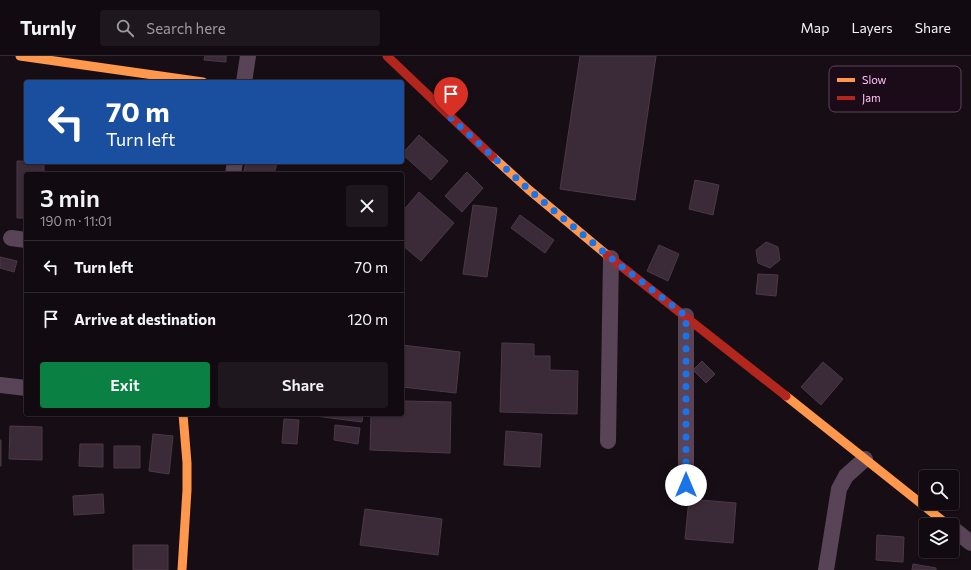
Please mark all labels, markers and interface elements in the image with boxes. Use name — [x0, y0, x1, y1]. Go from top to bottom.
search box — [100, 10, 380, 46]
text: Turnly — [20, 16, 76, 39]
icon: search — [114, 17, 136, 39]
text: Search here — [146, 19, 226, 37]
text: Map — [801, 19, 829, 36]
text: Layers — [851, 19, 893, 36]
text: Share — [915, 19, 951, 36]
legend — [829, 66, 961, 112]
text: Slow — [862, 73, 887, 86]
pin — [434, 77, 468, 118]
icon: arrive — [440, 83, 462, 105]
text: Jam — [862, 91, 881, 105]
text: 70 m — [106, 94, 170, 128]
icon: left — [40, 96, 92, 148]
text: Turn left — [106, 128, 175, 150]
text: 3 min — [40, 183, 100, 212]
button: close — [346, 185, 388, 227]
text: 190 m · 11:01 — [40, 213, 112, 229]
icon: left — [40, 256, 62, 278]
text: Turn left — [74, 258, 133, 276]
text: 70 m — [354, 258, 388, 276]
icon: arrive — [40, 308, 62, 330]
text: Arrive at destination — [74, 310, 216, 328]
text: 120 m — [348, 310, 388, 328]
button: Exit — [40, 362, 210, 408]
button: Share — [218, 362, 388, 408]
position arrow — [665, 464, 707, 506]
map controls — [919, 470, 959, 558]
button: search — [919, 470, 959, 510]
button: layers — [919, 518, 959, 558]

